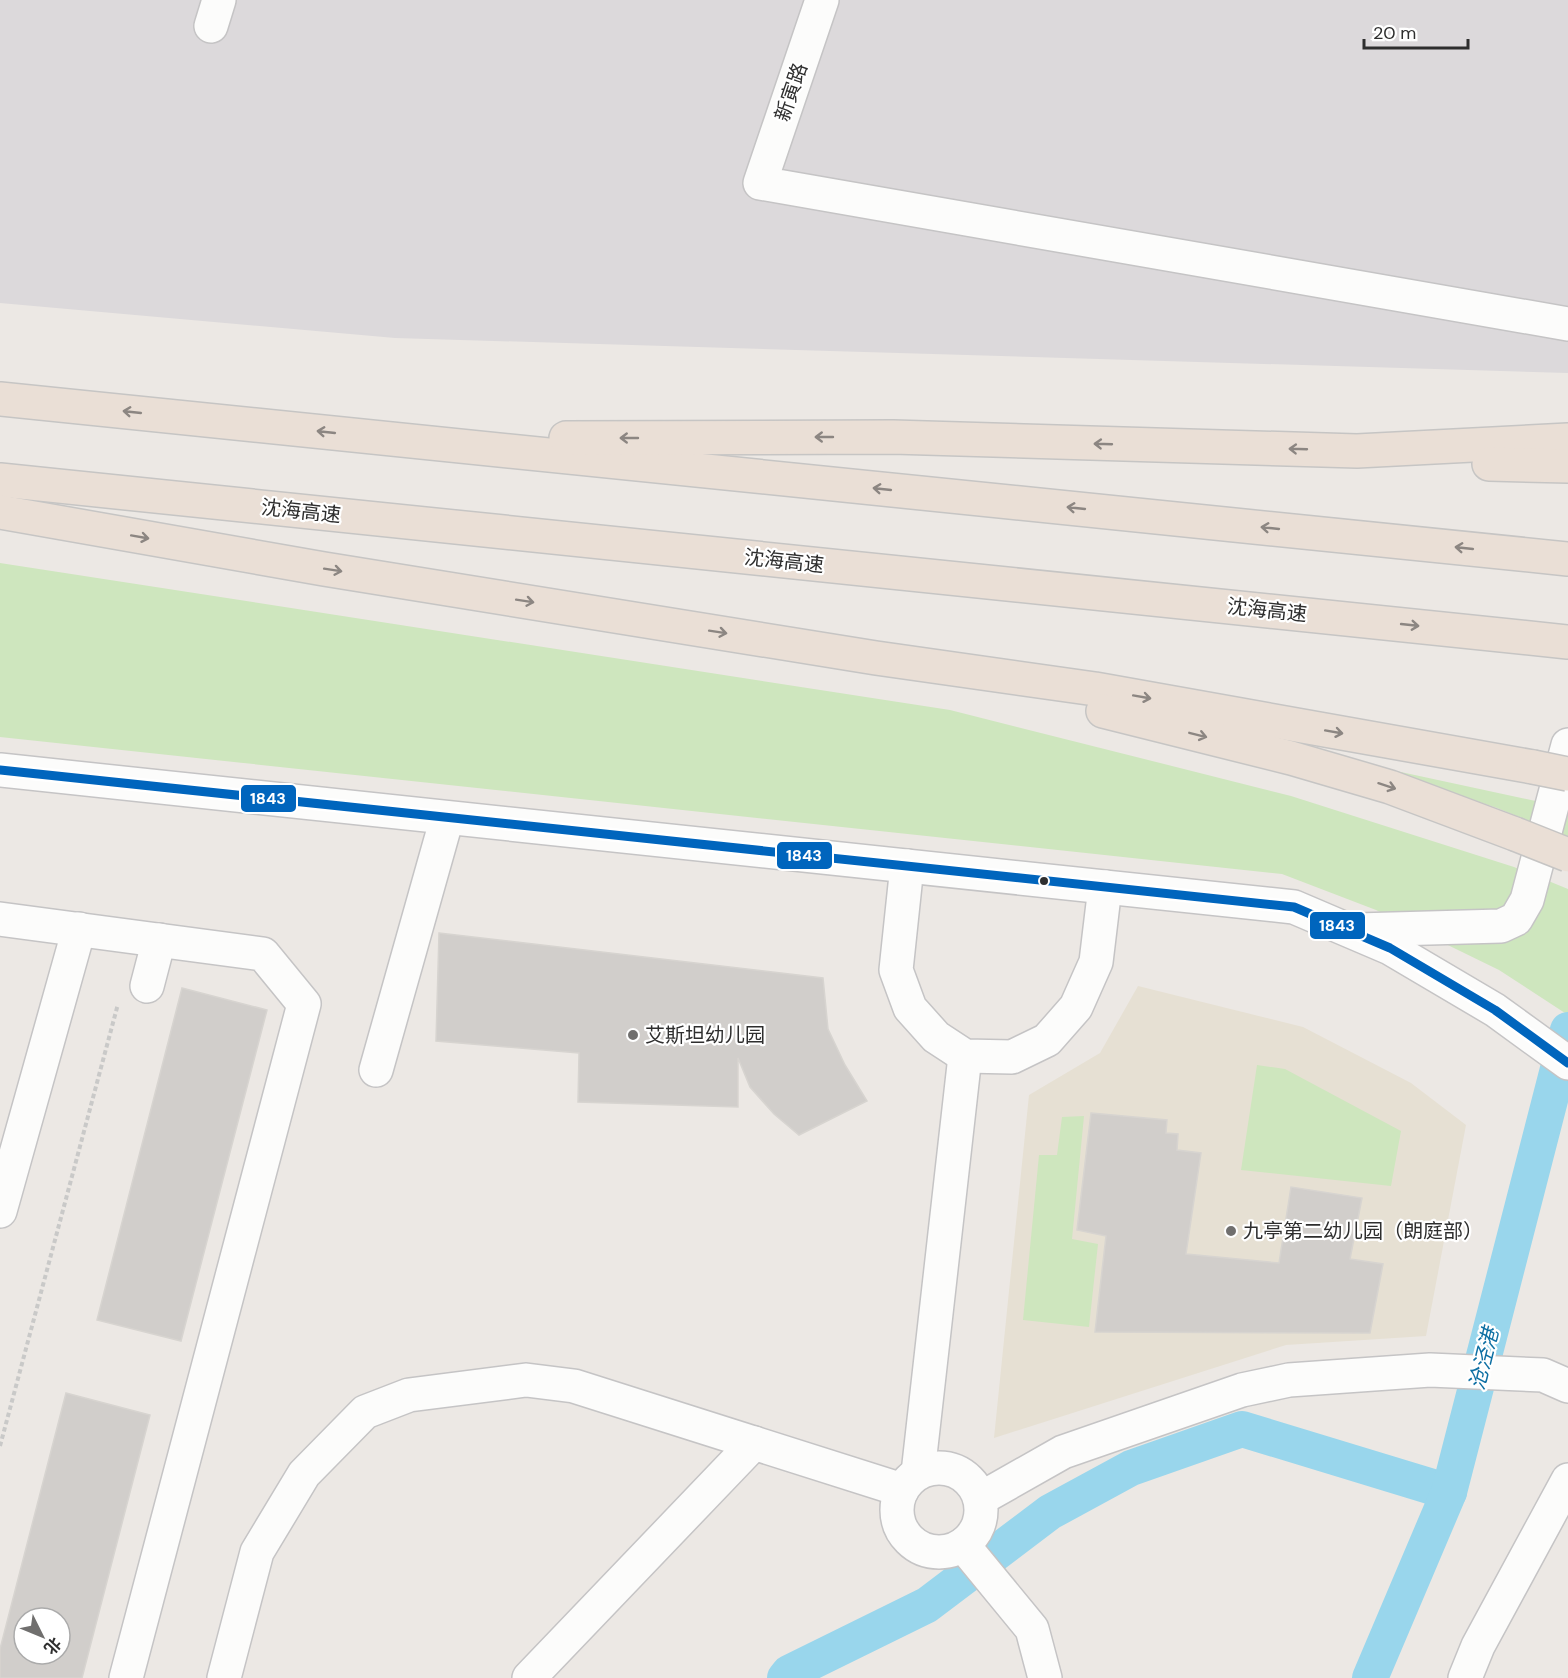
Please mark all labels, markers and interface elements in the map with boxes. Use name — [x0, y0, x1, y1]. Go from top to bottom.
scale bar — [1364, 12, 1468, 50]
text: 20 m — [1373, 21, 1416, 45]
street label: 新寅路 — [769, 59, 813, 125]
one-way arrow — [122, 406, 142, 417]
one-way arrow — [316, 426, 336, 437]
one-way arrow — [815, 431, 835, 443]
one-way arrow — [620, 432, 640, 444]
one-way arrow — [1094, 438, 1114, 449]
one-way arrow — [1289, 444, 1309, 455]
one-way arrow — [872, 483, 892, 494]
street label: 沈海高速 — [260, 494, 342, 528]
one-way arrow — [1066, 502, 1086, 513]
one-way arrow — [1260, 522, 1280, 533]
one-way arrow — [130, 532, 150, 543]
one-way arrow — [1454, 542, 1474, 553]
street label: 沈海高速 — [743, 544, 825, 578]
one-way arrow — [322, 565, 342, 576]
street label: 沈海高速 — [1226, 593, 1308, 627]
one-way arrow — [515, 596, 534, 607]
one-way arrow — [1400, 620, 1420, 631]
one-way arrow — [707, 627, 727, 638]
one-way arrow — [1131, 692, 1151, 703]
one-way arrow — [1323, 727, 1343, 738]
one-way arrow — [1189, 729, 1208, 741]
one-way arrow — [1377, 781, 1396, 792]
line badge: 1843 — [240, 784, 297, 813]
text: 1843 — [250, 788, 286, 809]
line badge: 1843 — [776, 841, 833, 870]
text: 1843 — [786, 845, 822, 866]
unlabelled marker — [1038, 875, 1050, 887]
line badge: 1843 — [1309, 911, 1366, 940]
text: 1843 — [1319, 915, 1355, 936]
place label: 艾斯坦幼儿园 — [645, 1022, 765, 1048]
marker: 艾斯坦幼儿园 — [626, 1028, 640, 1042]
place label: 九亭第二幼儿园（朗庭部） — [1243, 1218, 1483, 1244]
marker: 九亭第二幼儿园（朗庭部） — [1224, 1224, 1238, 1238]
water label: 沧泾港 — [1463, 1322, 1506, 1393]
north arrow — [12, 1606, 72, 1666]
text: 北 — [39, 1633, 66, 1659]

